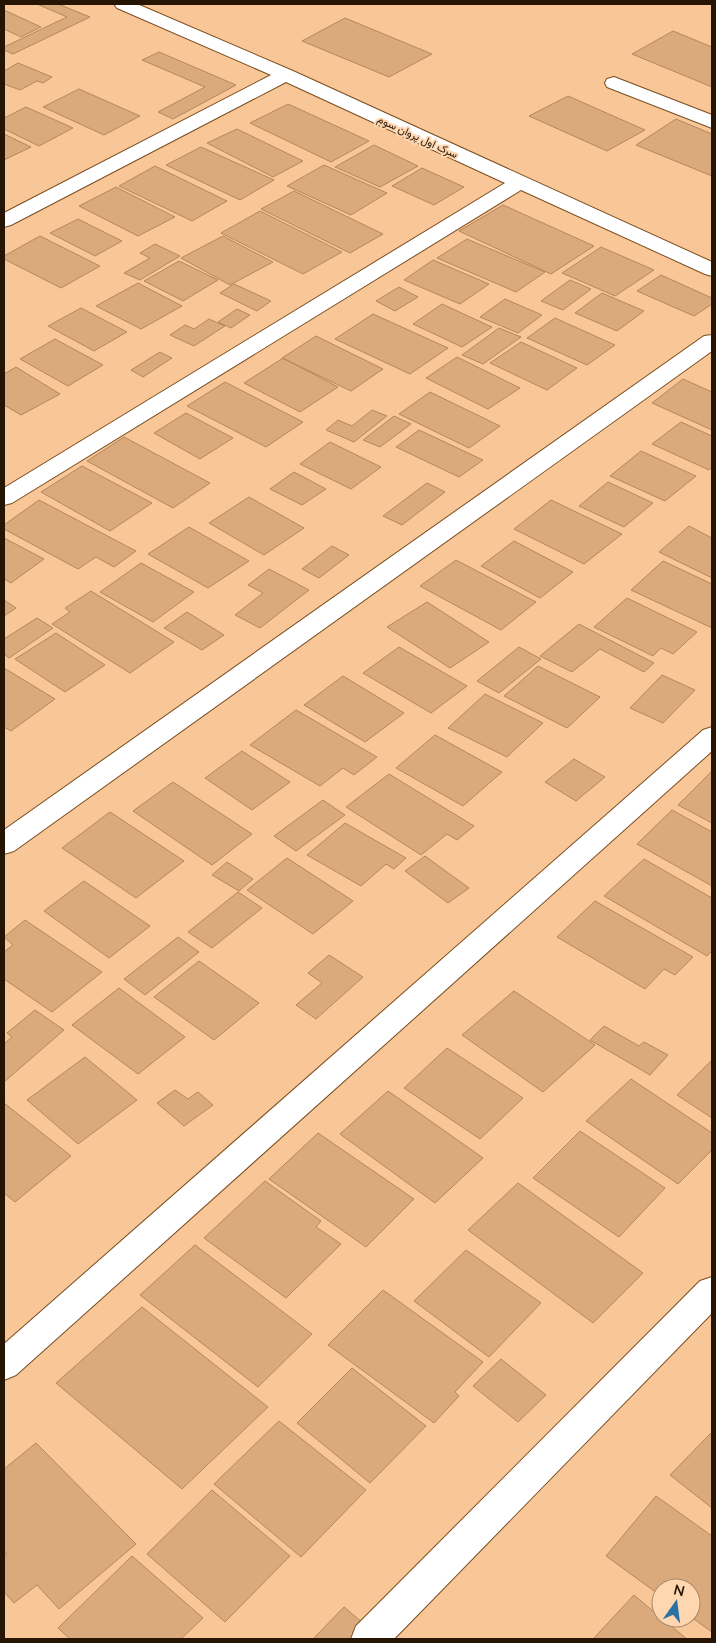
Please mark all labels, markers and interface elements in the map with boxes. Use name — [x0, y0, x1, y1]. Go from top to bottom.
street label: سرک اول پروان سوم — [375, 112, 461, 162]
north arrow — [651, 1578, 701, 1628]
text: N — [672, 1580, 687, 1599]

